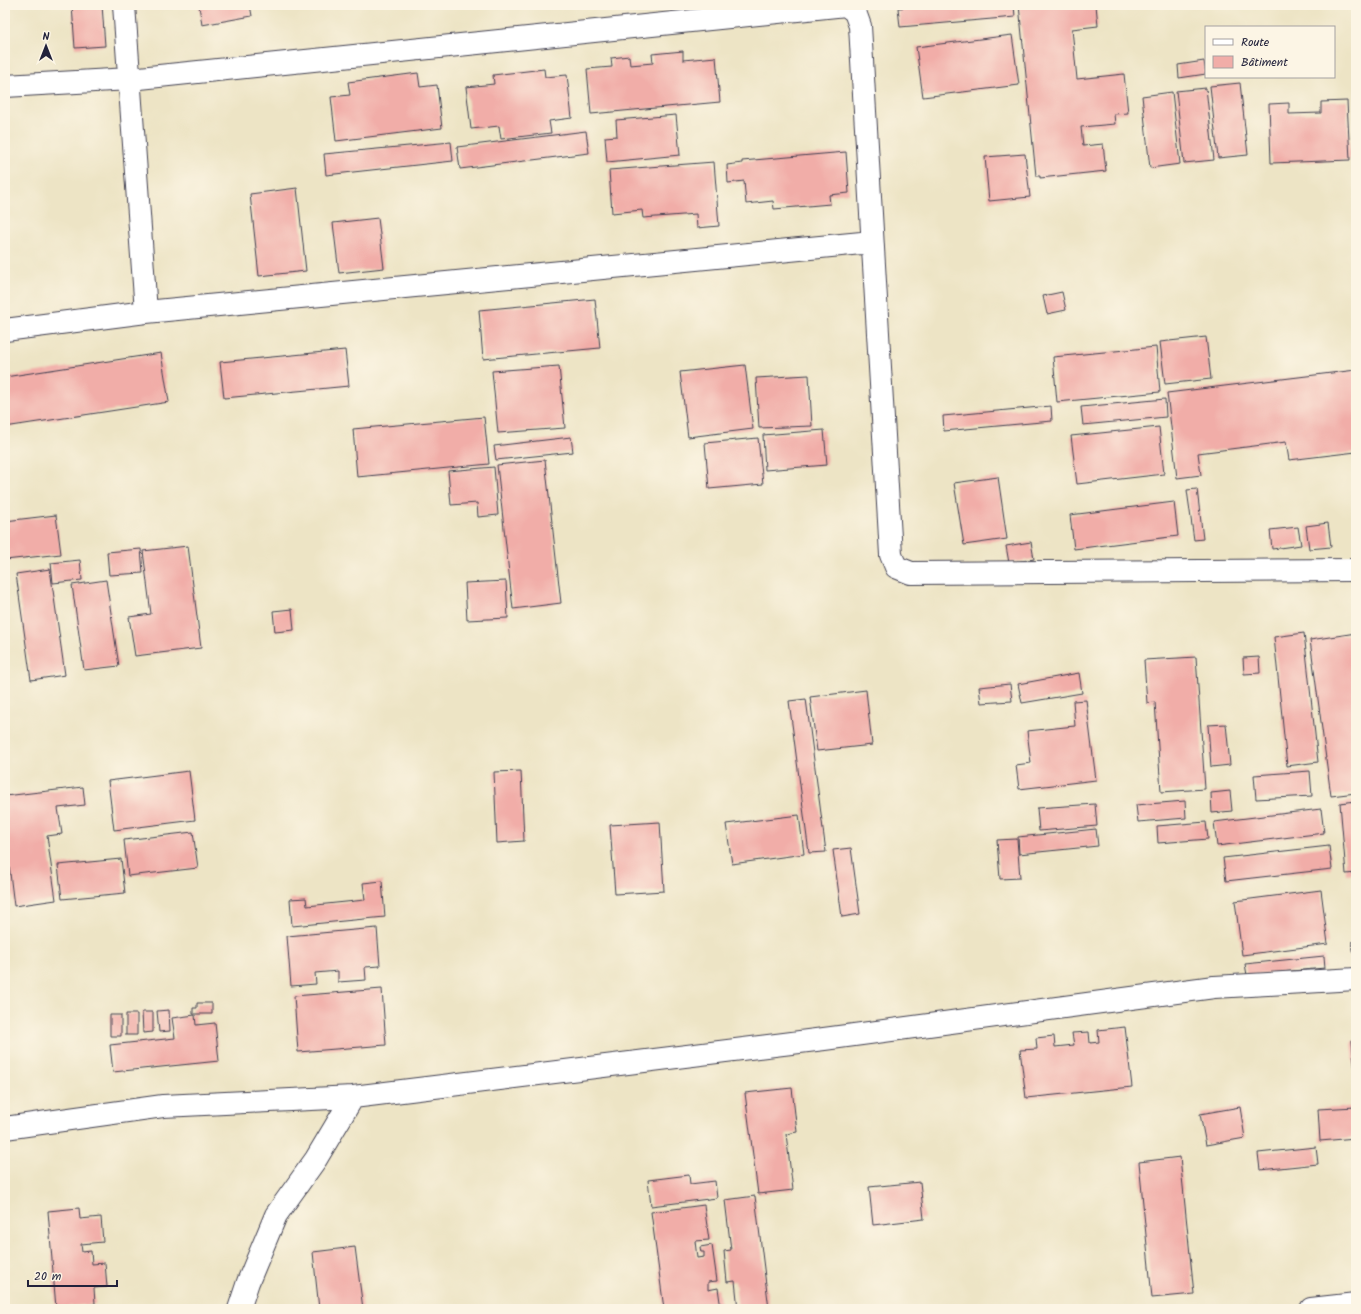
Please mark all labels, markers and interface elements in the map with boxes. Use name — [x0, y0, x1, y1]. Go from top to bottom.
north arrow — [26, 26, 66, 66]
legend — [1205, 26, 1335, 78]
text: N — [43, 28, 50, 46]
text: Route — [1241, 33, 1270, 52]
text: Bâtiment — [1241, 53, 1288, 72]
scale bar — [28, 1262, 117, 1288]
text: 20 m — [34, 1267, 62, 1286]

